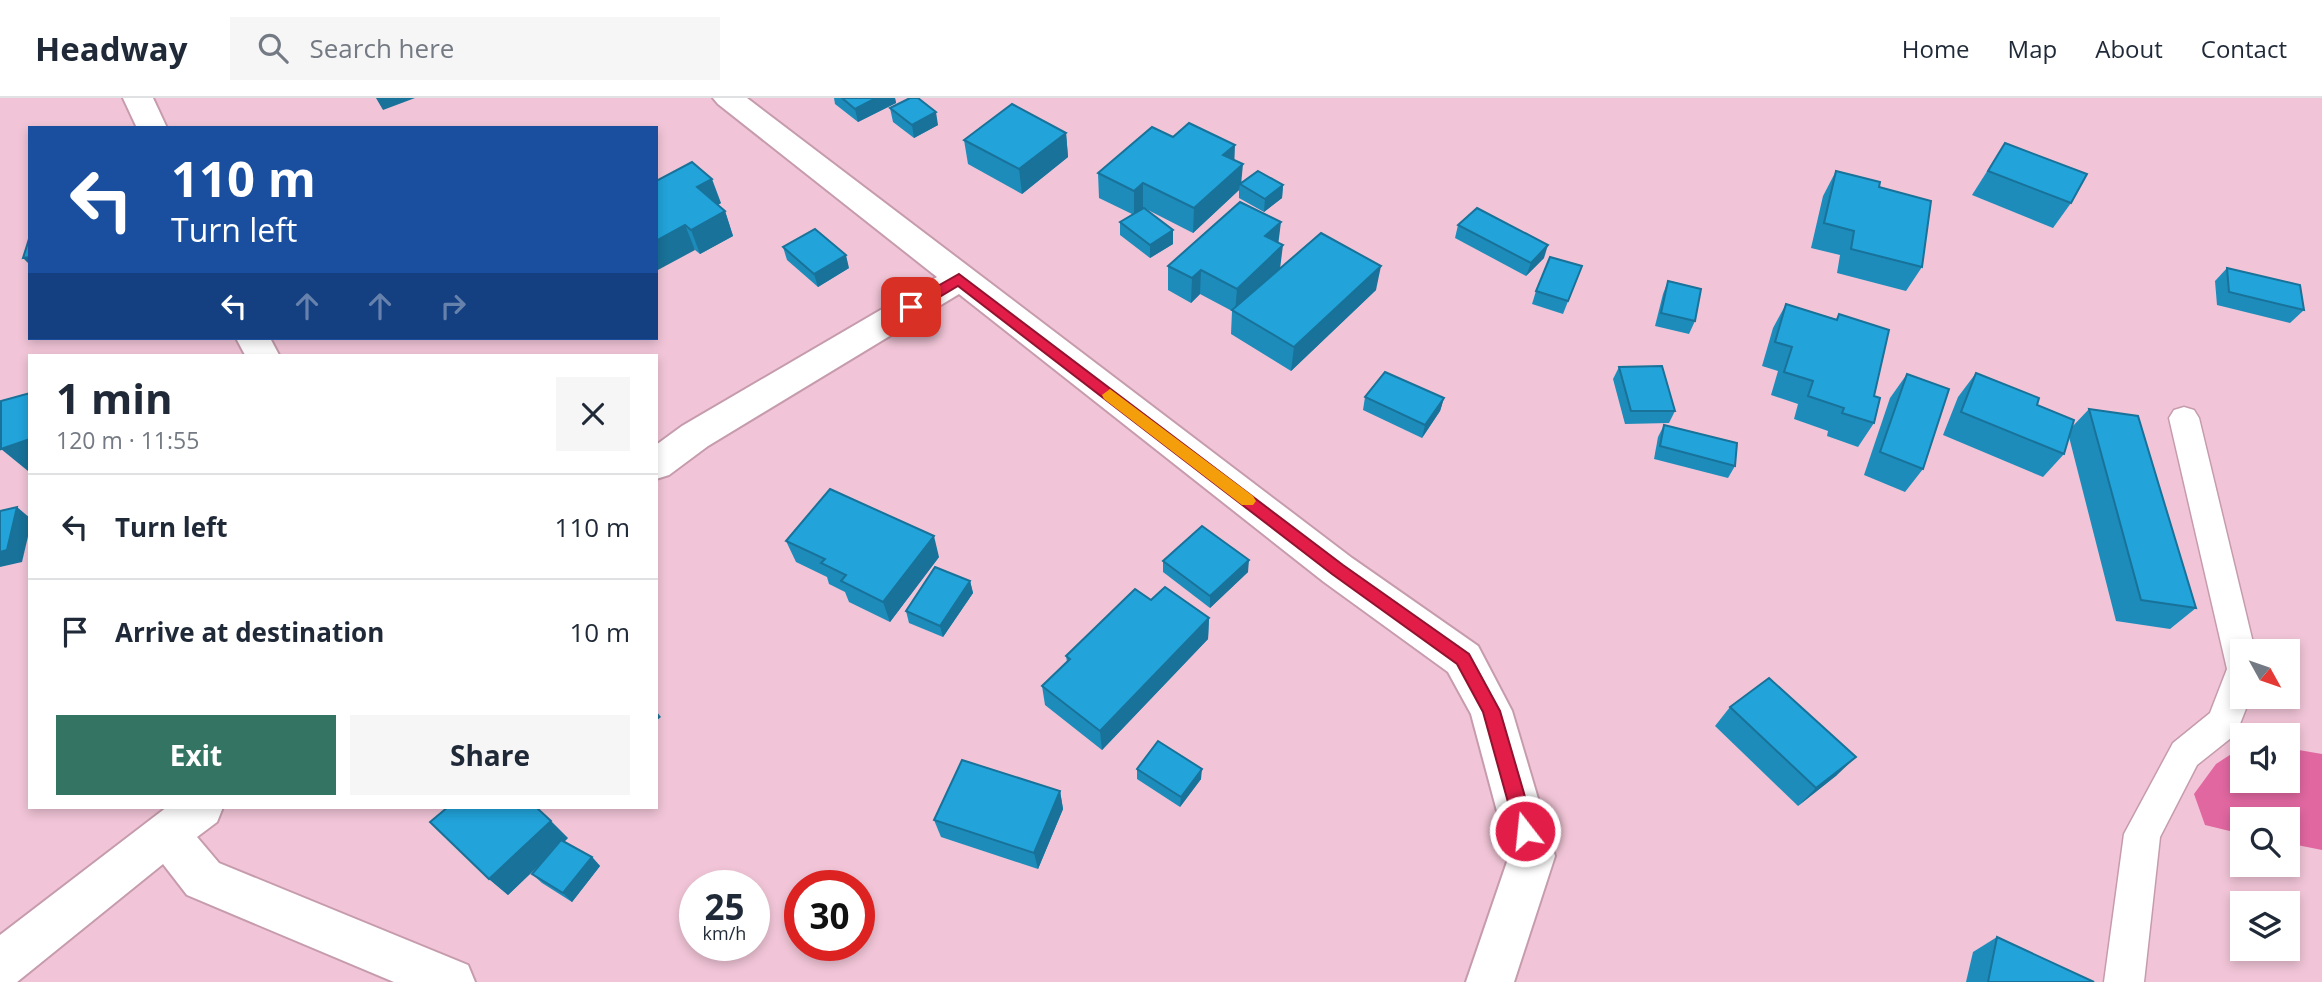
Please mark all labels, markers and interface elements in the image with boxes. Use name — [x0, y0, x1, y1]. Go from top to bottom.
search box — [230, 17, 720, 80]
text: Headway — [35, 26, 188, 71]
icon: search — [254, 29, 292, 67]
text: Search here — [310, 30, 454, 66]
text: Home — [1902, 32, 1970, 65]
text: Map — [2008, 32, 2057, 65]
text: About — [2095, 32, 2163, 65]
text: Contact — [2201, 32, 2287, 65]
text: 110 m — [171, 145, 316, 211]
icon: left — [56, 154, 147, 245]
text: Turn left — [171, 208, 297, 251]
pin — [881, 277, 941, 337]
icon: left — [215, 287, 253, 325]
icon: ahead — [288, 287, 326, 325]
icon: ahead — [361, 287, 399, 325]
icon: right — [434, 287, 472, 325]
icon: arrive — [892, 288, 930, 326]
text: 1 min — [56, 369, 173, 426]
button: close — [556, 377, 630, 451]
text: 120 m · 11:55 — [56, 424, 199, 456]
icon: left — [56, 508, 94, 546]
text: Turn left — [115, 509, 227, 545]
text: 110 m — [555, 509, 630, 545]
icon: arrive — [56, 613, 94, 651]
text: Arrive at destination — [115, 614, 384, 650]
text: 10 m — [569, 614, 630, 650]
north arrow — [2230, 639, 2300, 709]
map controls — [2230, 639, 2300, 961]
button: Exit — [56, 715, 336, 795]
button: Share — [350, 715, 630, 795]
button: sound — [2230, 723, 2300, 793]
position arrow — [1488, 794, 1562, 868]
button: search — [2230, 807, 2300, 877]
speed limit sign: 30 — [784, 870, 875, 961]
text: 25 — [704, 883, 745, 930]
button: layers — [2230, 891, 2300, 961]
text: km/h — [703, 921, 746, 945]

